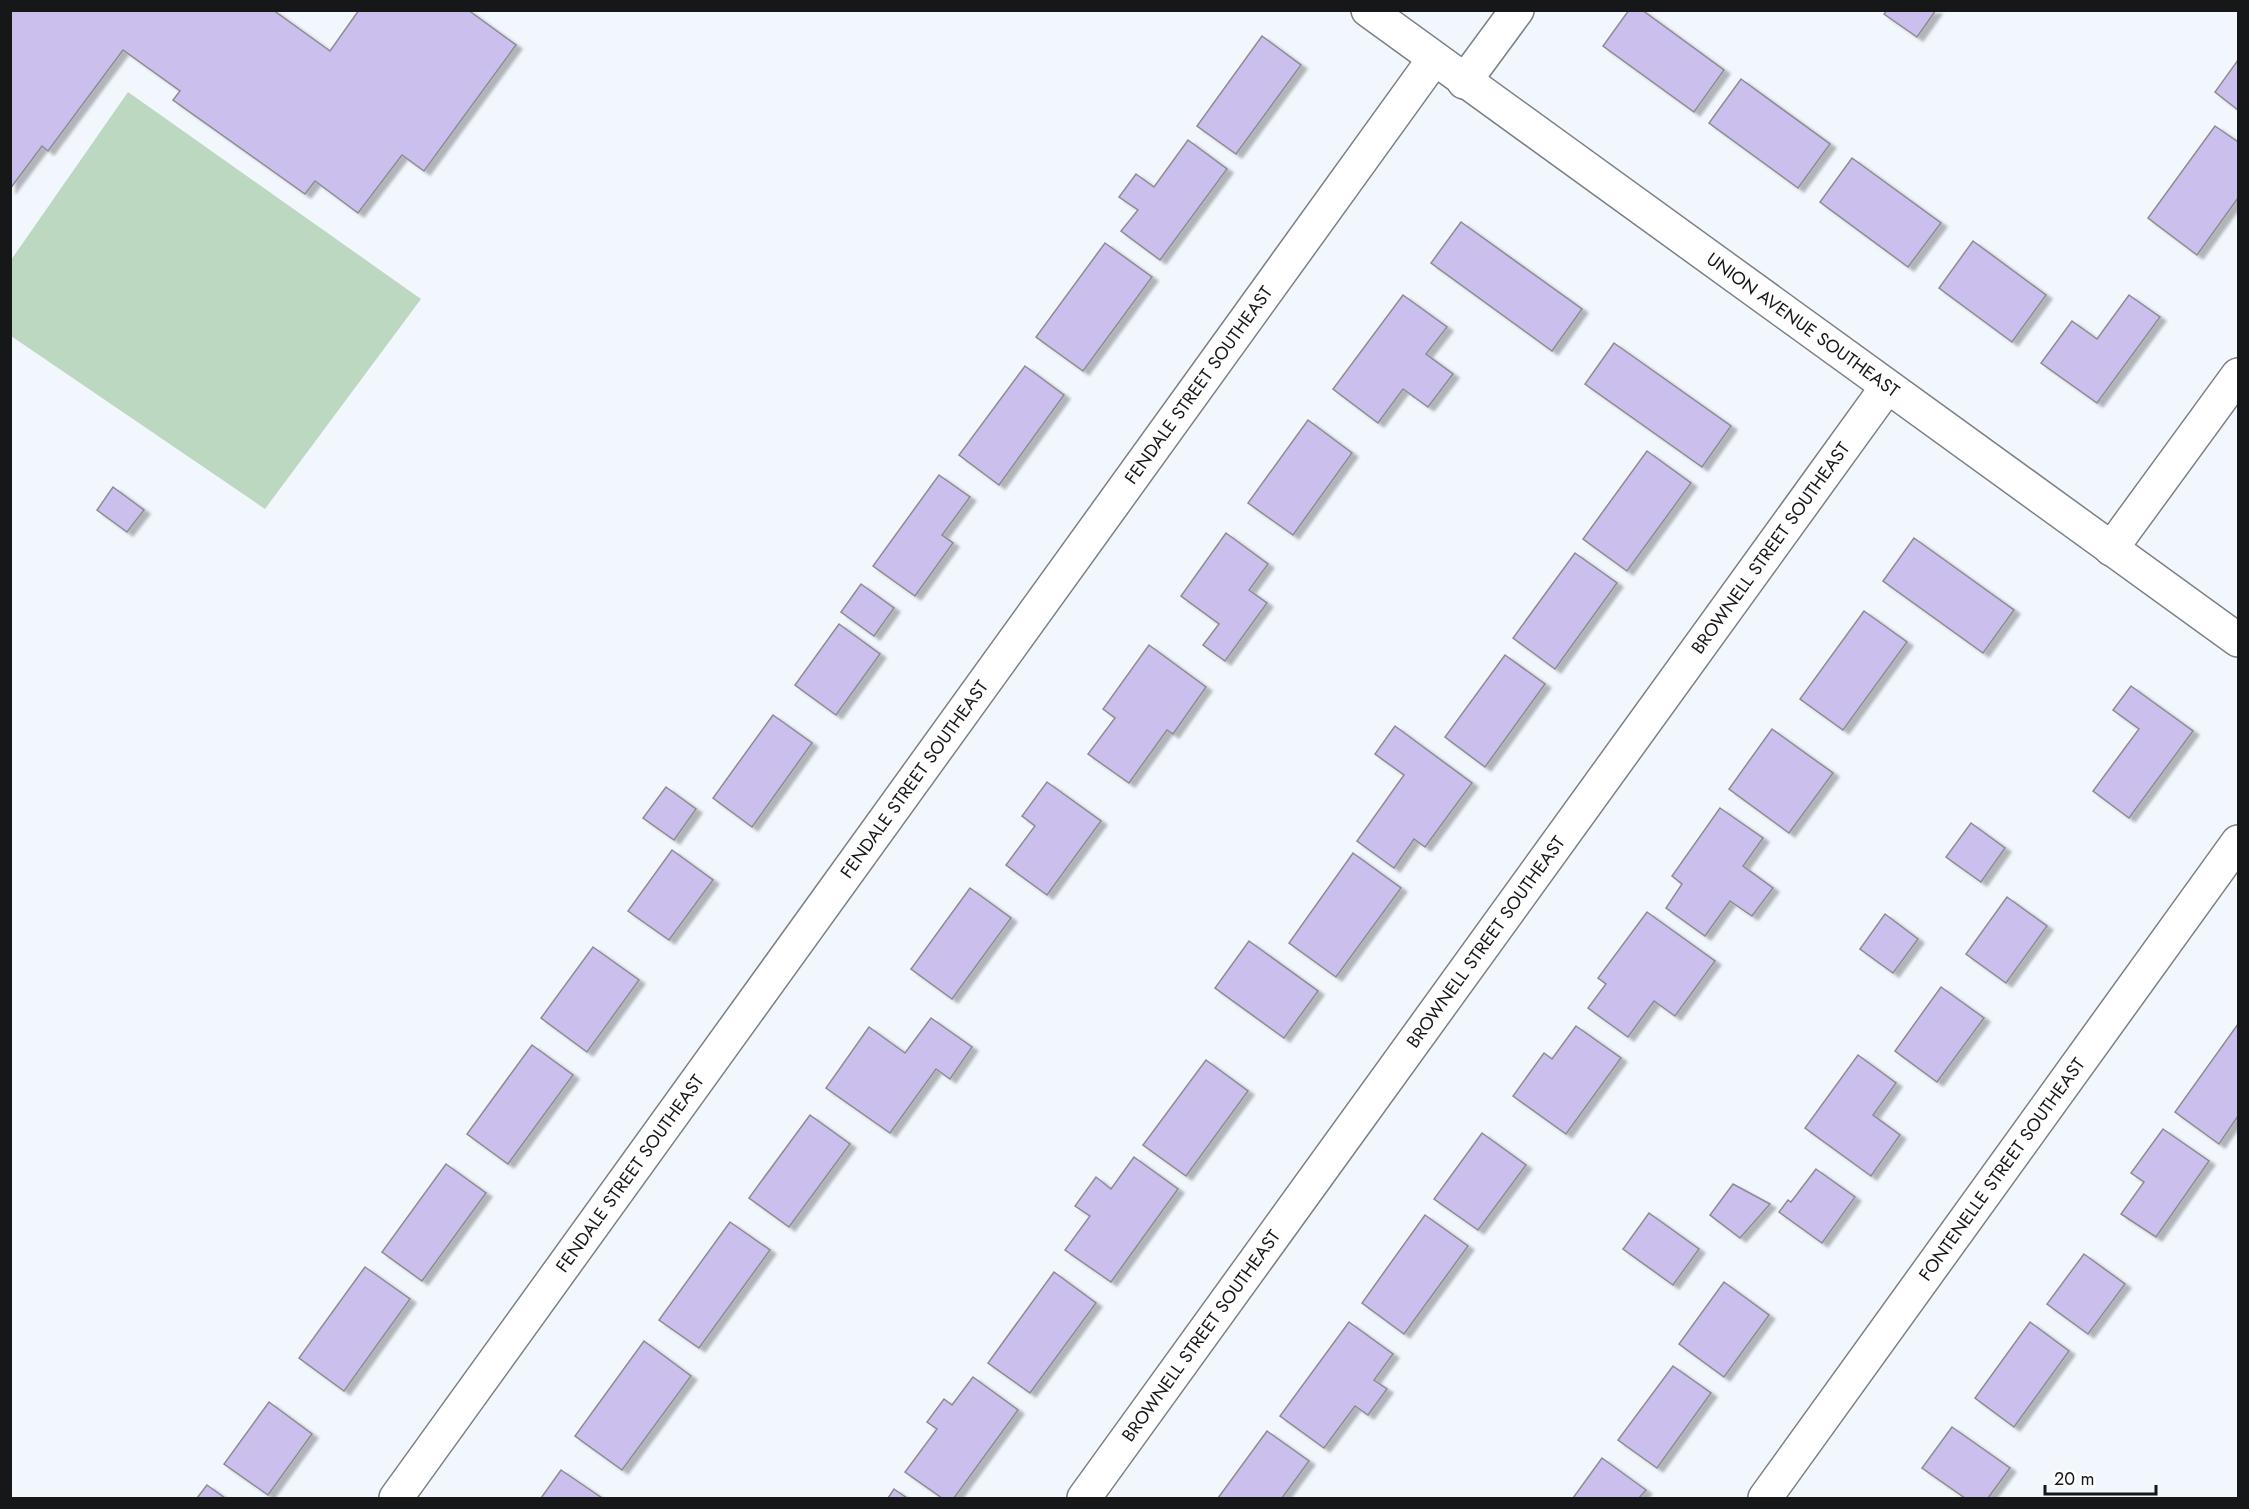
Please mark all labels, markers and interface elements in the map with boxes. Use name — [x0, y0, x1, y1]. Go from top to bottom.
street label: UNION AVENUE SOUTHEAST — [1701, 246, 1905, 404]
street label: FENDALE STREET SOUTHEAST — [1118, 280, 1279, 490]
street label: BROWNELL STREET SOUTHEAST — [1685, 436, 1856, 659]
street label: FENDALE STREET SOUTHEAST — [834, 675, 995, 884]
street label: BROWNELL STREET SOUTHEAST — [1400, 830, 1572, 1053]
street label: FONTENELLE STREET SOUTHEAST — [1913, 1052, 2092, 1286]
street label: FENDALE STREET SOUTHEAST — [550, 1069, 711, 1278]
street label: BROWNELL STREET SOUTHEAST — [1116, 1224, 1287, 1447]
scale bar — [2045, 1458, 2156, 1496]
text: 20 m — [2054, 1466, 2094, 1492]

